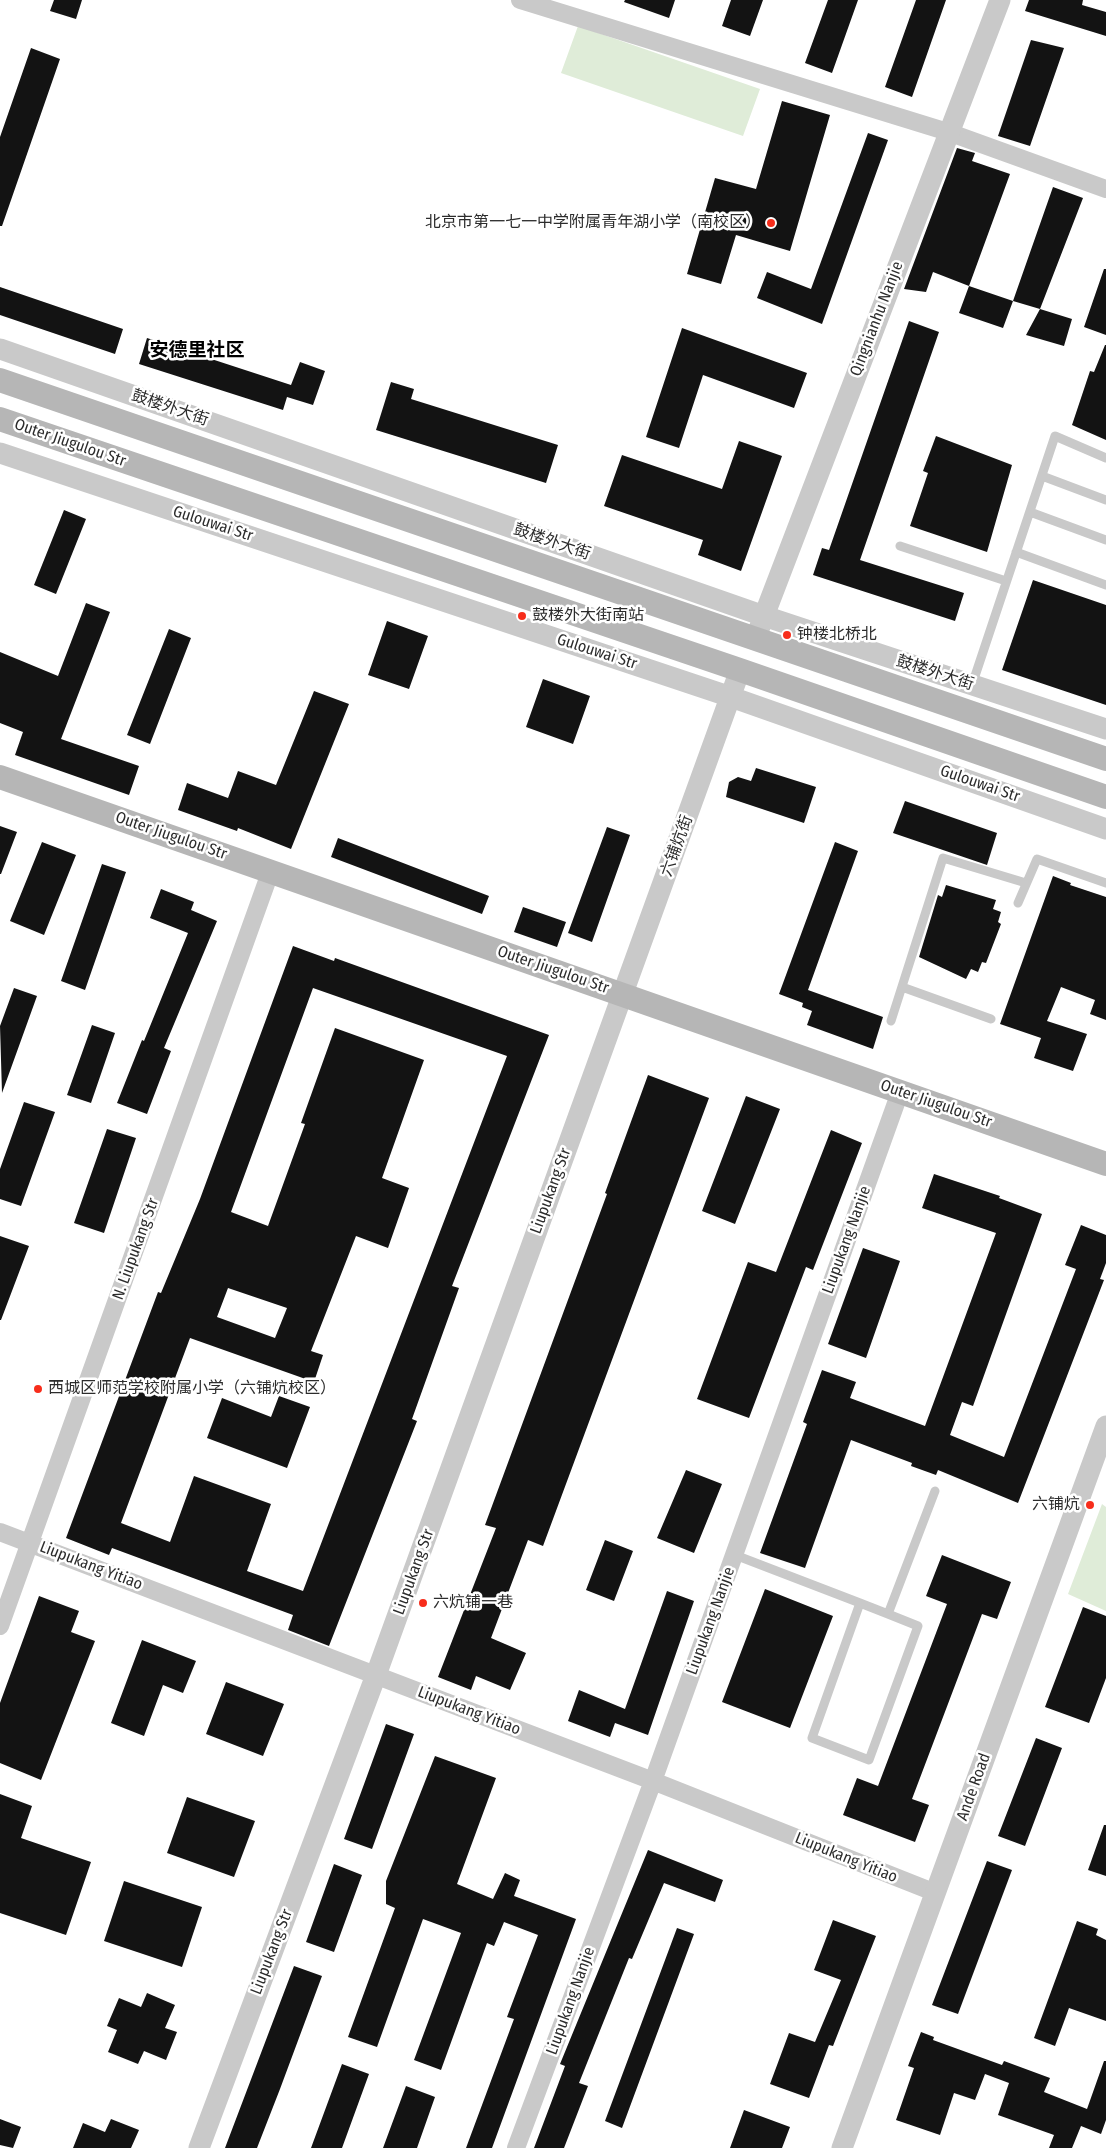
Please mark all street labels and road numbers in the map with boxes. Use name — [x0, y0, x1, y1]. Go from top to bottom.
street label: Qingnianhu Nanjie — [846, 259, 908, 379]
street label: 鼓楼外大街 — [129, 386, 211, 430]
street label: Outer Jiugulou Str — [12, 415, 128, 471]
street label: Gulouwai Str — [171, 502, 255, 546]
street label: 鼓楼外大街 — [511, 520, 593, 564]
street label: Gulouwai Str — [555, 630, 639, 674]
street label: 鼓楼外大街 — [894, 652, 976, 694]
street label: Gulouwai Str — [938, 761, 1022, 807]
street label: Outer Jiugulou Str — [113, 808, 229, 864]
street label: 六铺炕街 — [657, 813, 697, 879]
street label: Outer Jiugulou Str — [495, 942, 611, 998]
street label: Outer Jiugulou Str — [878, 1076, 994, 1132]
street label: Liupukang Str — [527, 1145, 575, 1237]
street label: Liupukang Nanjie — [819, 1184, 875, 1296]
street label: N. Liupukang Str — [109, 1196, 163, 1302]
street label: Liupukang Str — [390, 1526, 438, 1618]
street label: Liupukang Yitiao — [37, 1538, 145, 1594]
street label: Liupukang Nanjie — [683, 1565, 739, 1677]
street label: Liupukang Yitiao — [415, 1683, 523, 1739]
street label: Ande Road — [953, 1751, 995, 1823]
street label: Liupukang Yitiao — [792, 1829, 900, 1887]
street label: Liupukang Str — [247, 1907, 297, 1997]
street label: Liupukang Nanjie — [543, 1945, 599, 2057]

